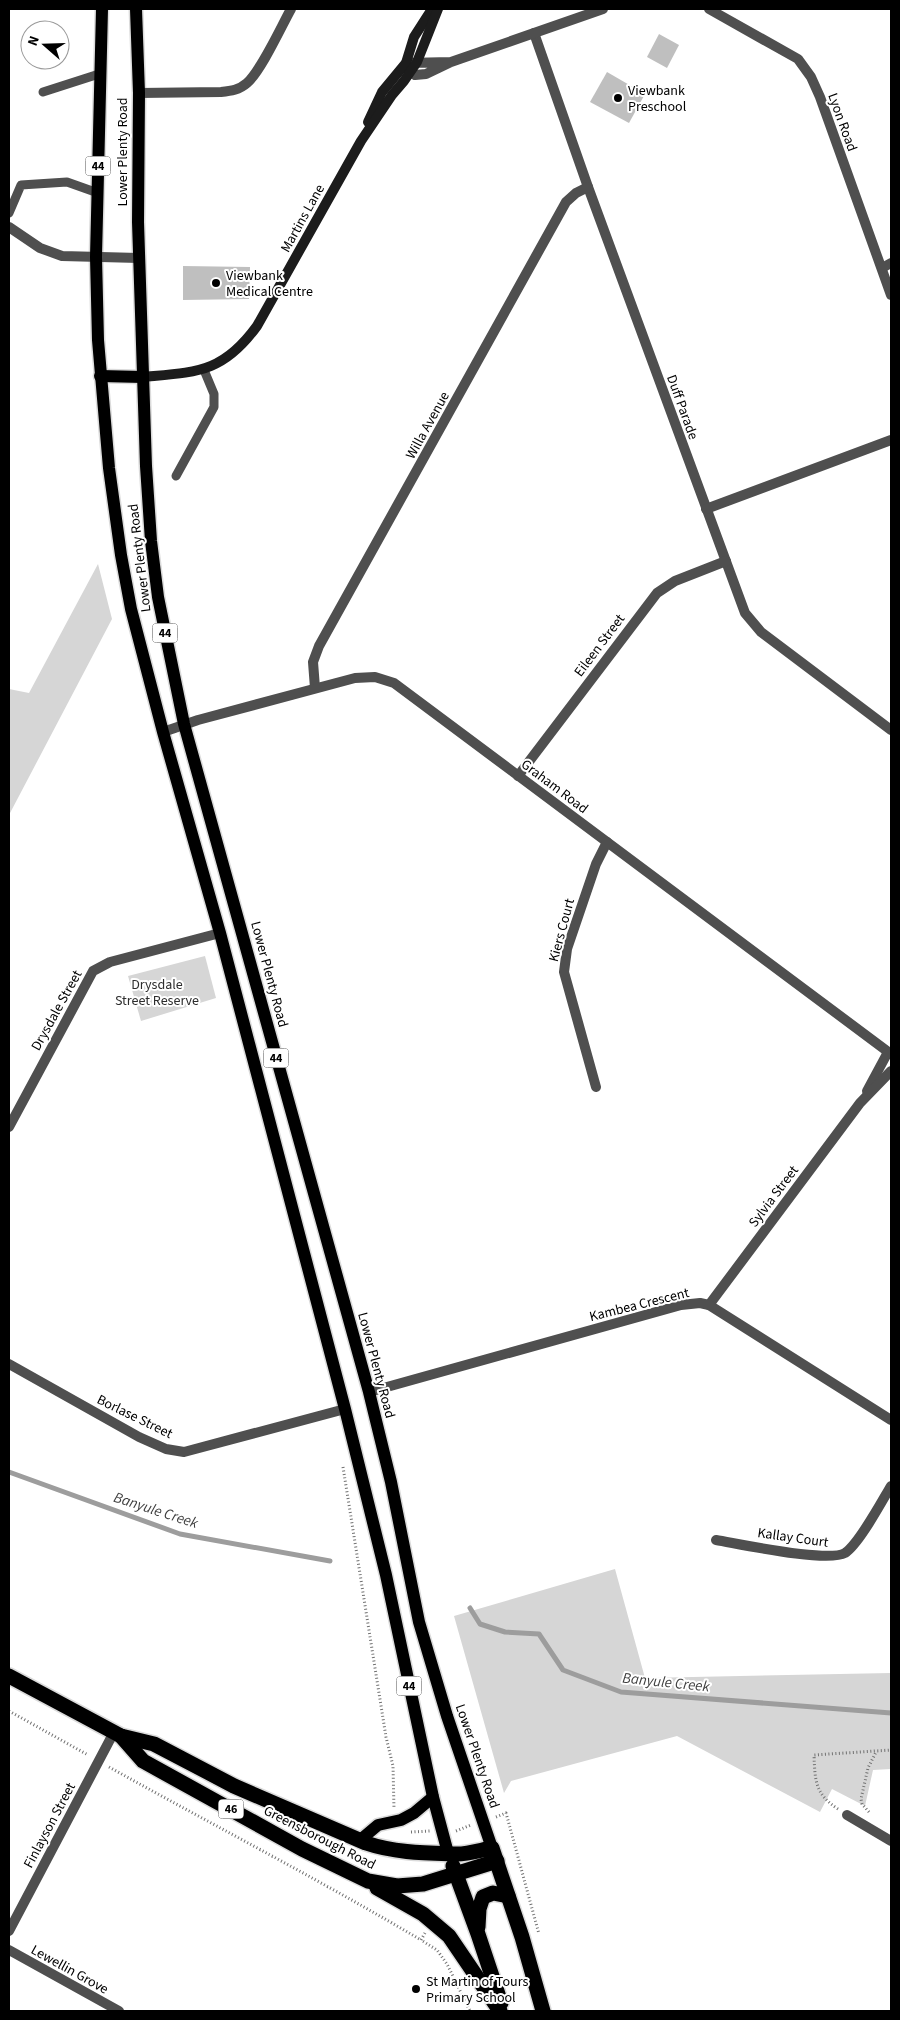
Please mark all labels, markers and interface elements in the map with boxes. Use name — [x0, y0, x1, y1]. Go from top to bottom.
north arrow — [20, 20, 70, 70]
text: N — [23, 33, 45, 49]
place label: Viewbank Preschool — [628, 81, 687, 117]
street label: Lyon Road — [822, 90, 862, 154]
marker: Viewbank Preschool — [612, 92, 624, 104]
street label: Lower Plenty Road — [113, 97, 133, 207]
road number: 44 — [86, 157, 110, 176]
street label: Martins Lane — [276, 181, 330, 256]
place label: Viewbank Medical Centre — [226, 266, 313, 302]
marker: Viewbank Medical Centre — [210, 277, 222, 289]
street label: Duff Parade — [661, 372, 703, 443]
street label: Willa Avenue — [401, 388, 455, 463]
street label: Lower Plenty Road — [123, 503, 157, 613]
street label: Eileen Street — [570, 610, 630, 681]
road number: 44 — [152, 624, 178, 642]
street label: Graham Road — [517, 755, 592, 819]
street label: Kiers Court — [544, 896, 580, 964]
street label: Lower Plenty Road — [245, 919, 293, 1029]
street label: Drysdale Street — [26, 966, 87, 1054]
park label: Drysdale Street Reserve — [115, 975, 199, 1011]
road number: 44 — [264, 1048, 288, 1068]
street label: Sylvia Street — [744, 1161, 804, 1232]
street label: Kambea Crescent — [587, 1283, 691, 1327]
street label: Lower Plenty Road — [352, 1310, 400, 1420]
street label: Borlase Street — [93, 1390, 176, 1444]
water label: Banyule Creek — [111, 1487, 202, 1534]
street label: Kallay Court — [756, 1523, 830, 1553]
water label: Banyule Creek — [621, 1667, 711, 1698]
road number: 44 — [396, 1676, 422, 1695]
street label: Lower Plenty Road — [450, 1702, 504, 1811]
street label: Finlayson Street — [19, 1779, 81, 1872]
road number: 46 — [218, 1800, 244, 1818]
street label: Greensborough Road — [260, 1801, 379, 1875]
street label: Lewellin Grove — [27, 1940, 112, 1999]
place label: St Martin of Tours Primary School — [426, 1972, 528, 2008]
marker: St Martin of Tours Primary School — [410, 1983, 422, 1995]

